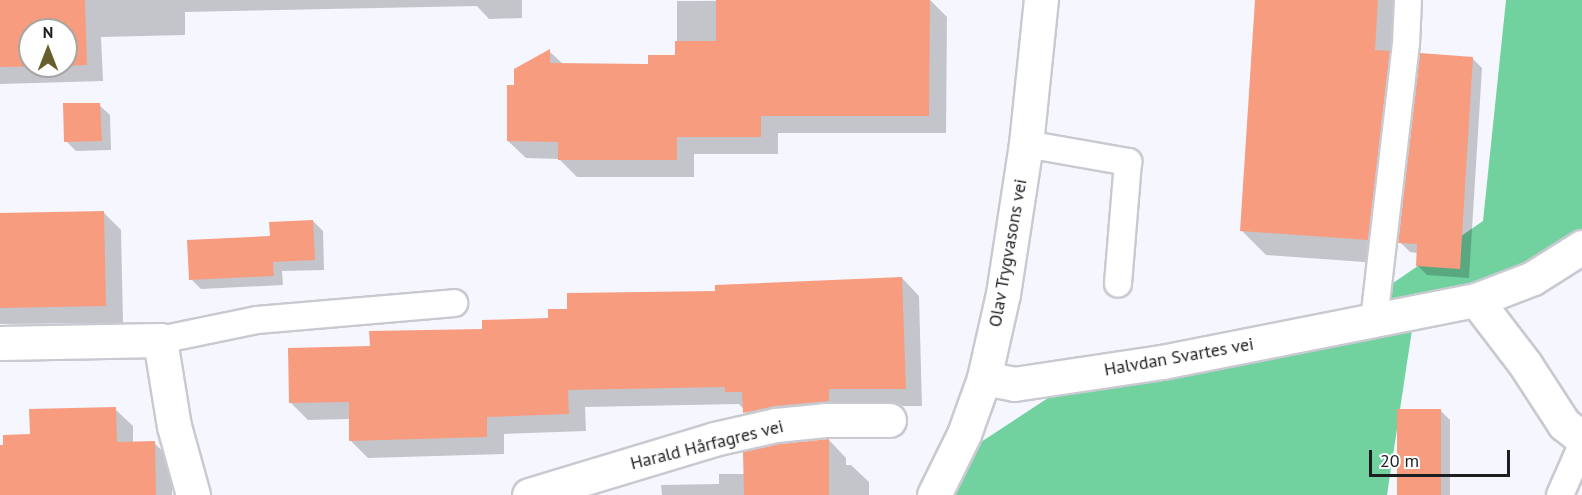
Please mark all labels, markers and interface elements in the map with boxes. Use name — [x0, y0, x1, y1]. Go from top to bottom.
north arrow — [18, 18, 78, 78]
text: N — [43, 22, 53, 42]
street label: Olav Trygvasons vei — [984, 176, 1032, 330]
street label: Halvdan Svartes vei — [1102, 333, 1256, 381]
street label: Harald Hårfagres vei — [628, 415, 786, 475]
scale bar — [1372, 438, 1513, 476]
text: 20 m — [1380, 449, 1419, 472]

